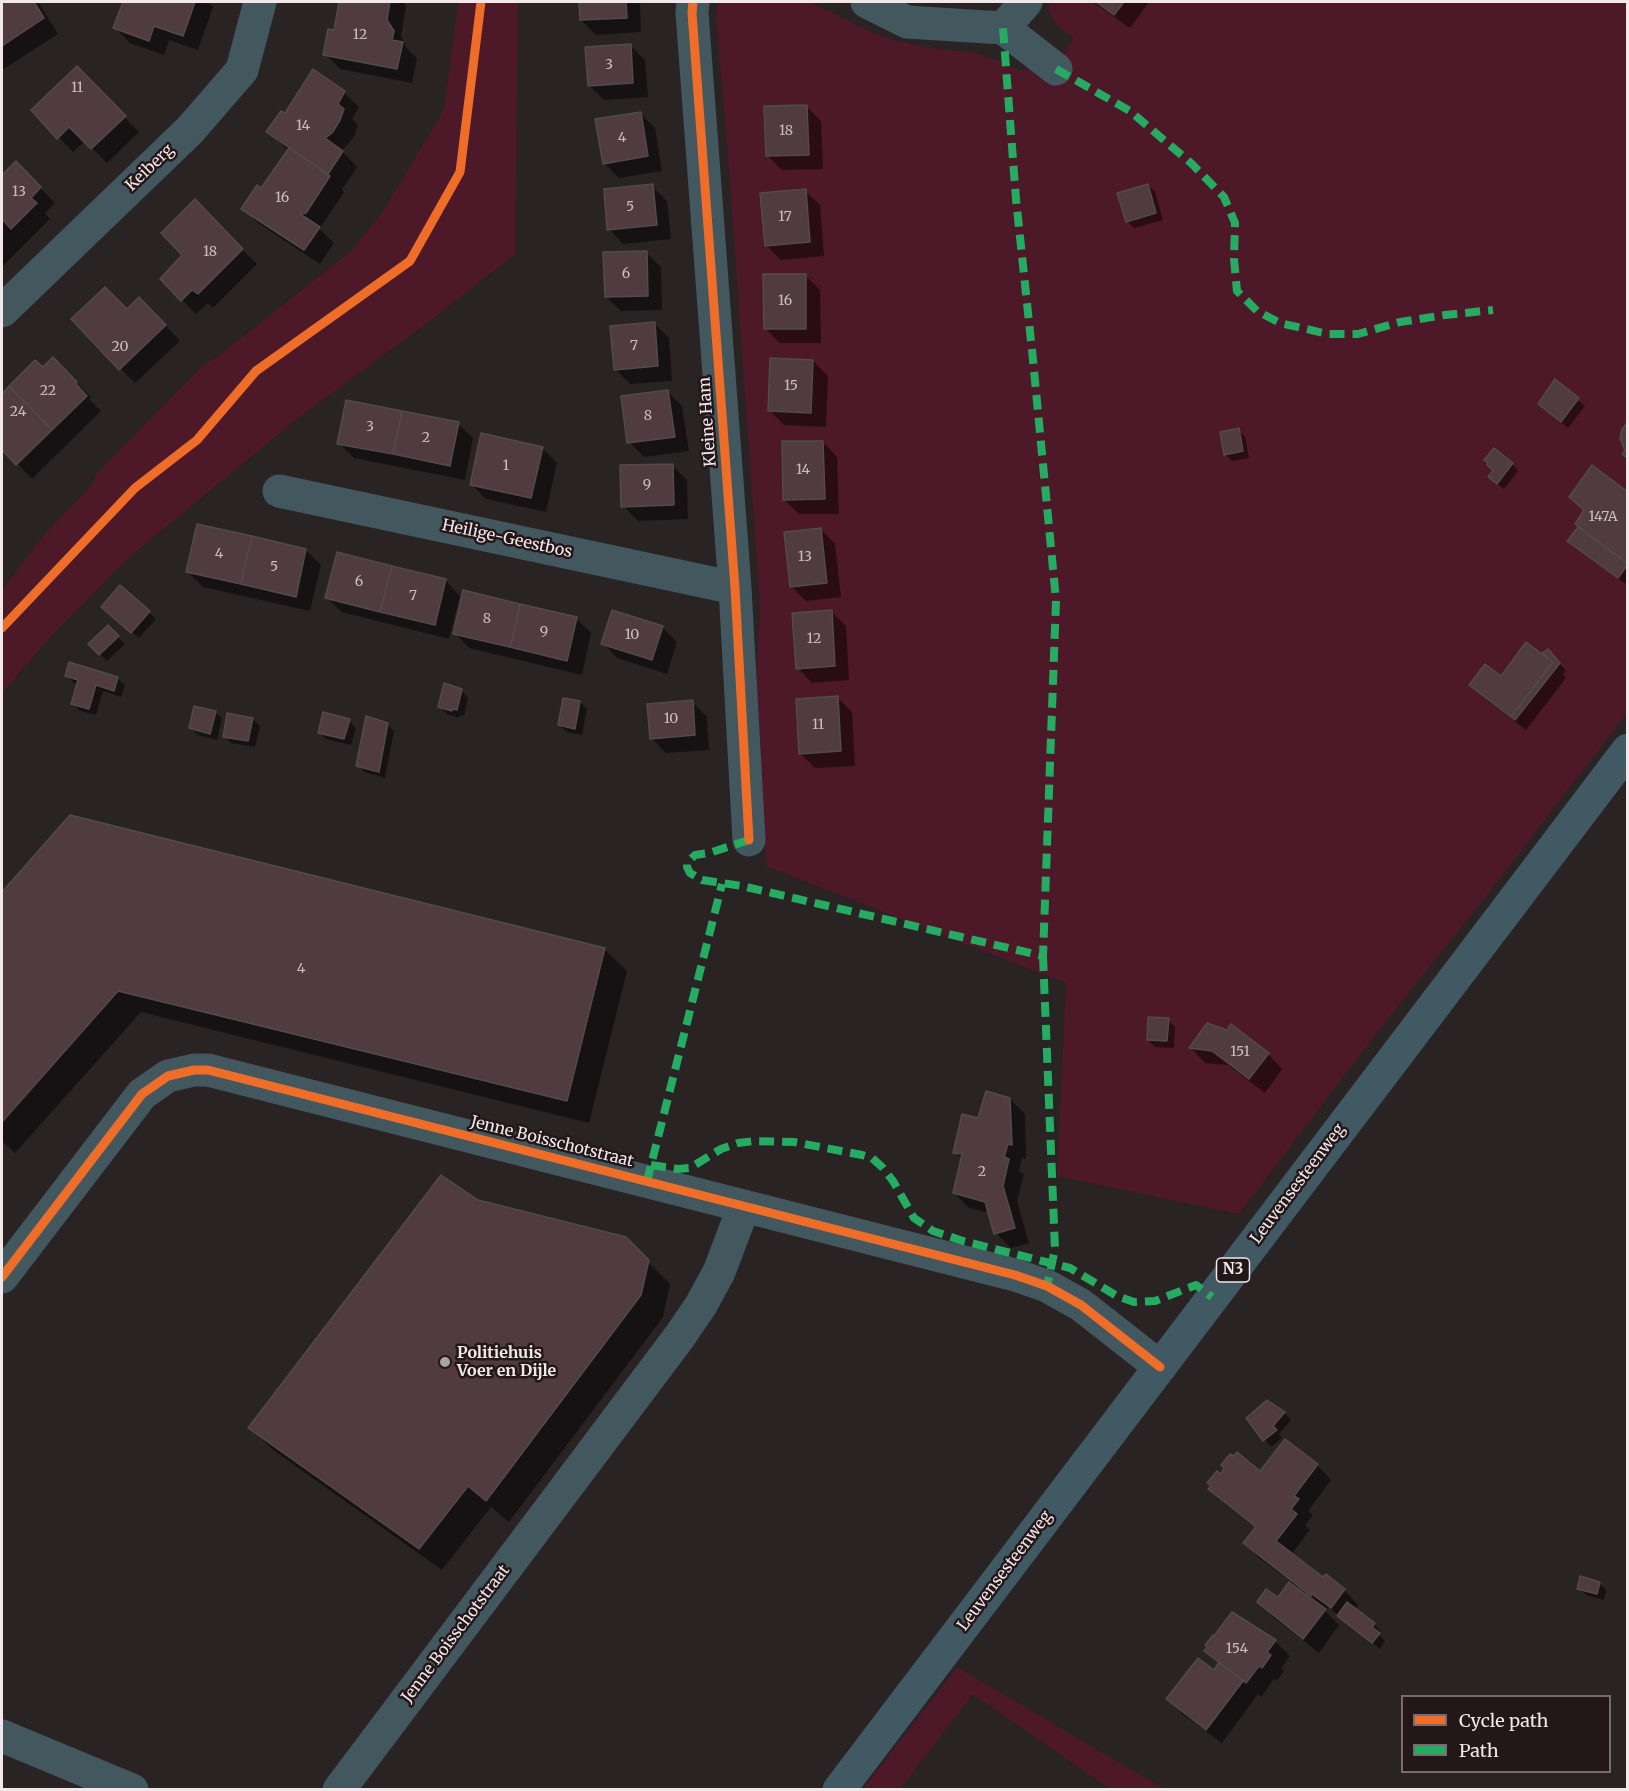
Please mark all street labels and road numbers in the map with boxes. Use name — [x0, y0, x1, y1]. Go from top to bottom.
street label: Keiberg — [122, 140, 178, 196]
street label: Kleine Ham — [695, 376, 721, 468]
street label: Heilige-Geestbos — [440, 516, 574, 562]
street label: Jenne Boisschotstraat — [469, 1112, 635, 1172]
street label: Leuvensesteenweg — [1247, 1120, 1349, 1248]
road number: N3 — [1216, 1258, 1250, 1282]
street label: Leuvensesteenweg — [954, 1507, 1056, 1635]
street label: Jenne Boisschotstraat — [398, 1561, 514, 1707]

